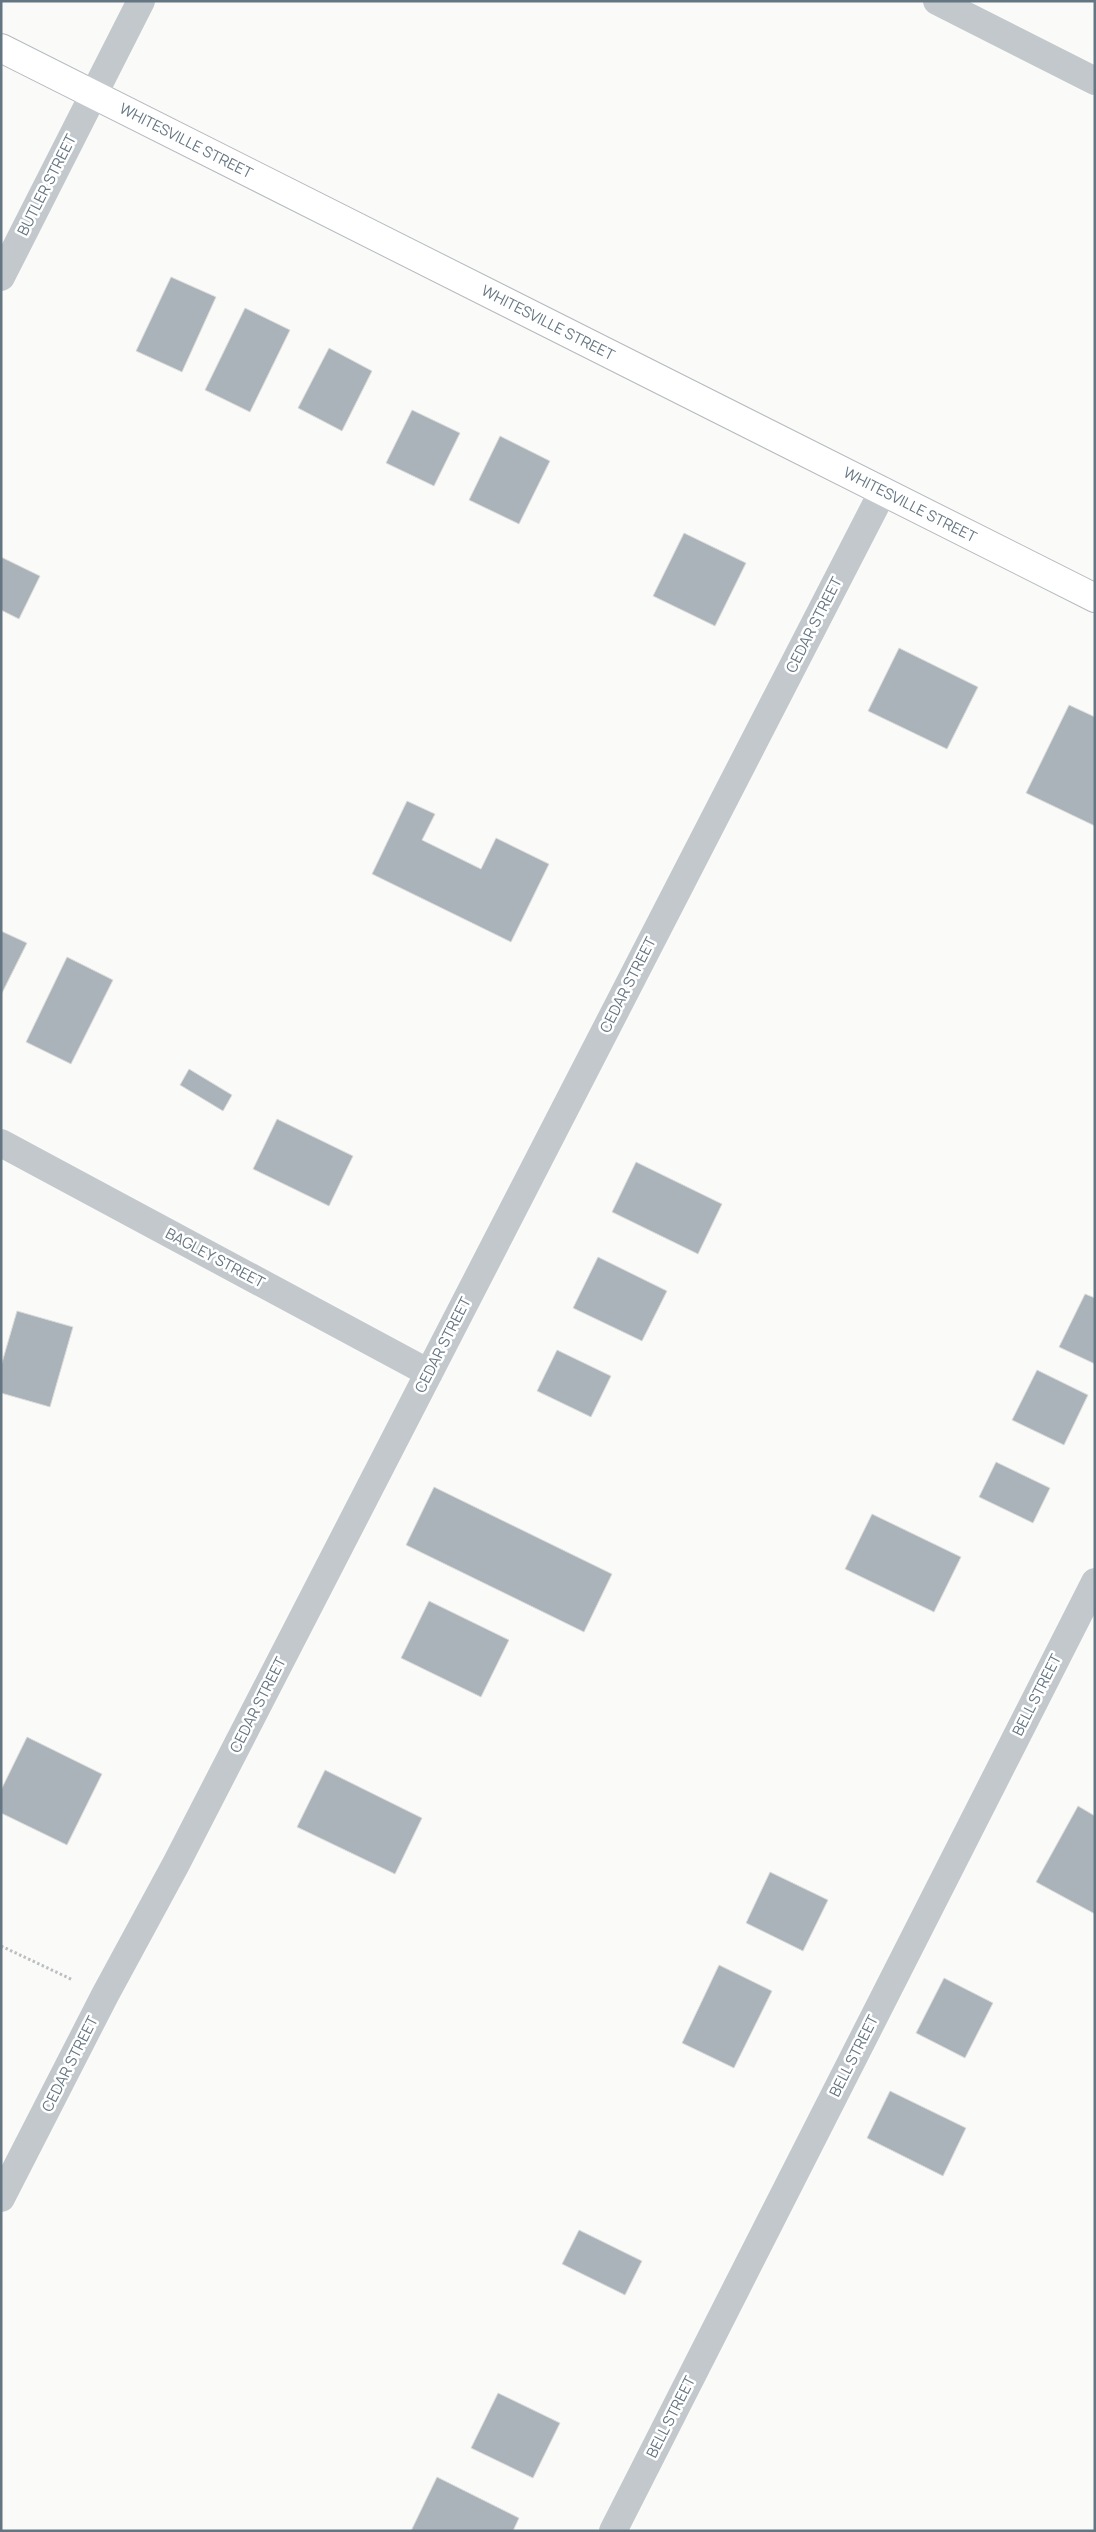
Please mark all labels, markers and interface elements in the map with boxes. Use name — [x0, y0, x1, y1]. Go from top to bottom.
street label: WHITESVILLE STREET — [116, 98, 257, 183]
street label: BUTLER STREET — [12, 130, 81, 239]
street label: WHITESVILLE STREET — [478, 280, 619, 365]
street label: WHITESVILLE STREET — [840, 462, 981, 547]
street label: CEDAR STREET — [780, 573, 847, 676]
street label: CEDAR STREET — [594, 933, 661, 1036]
street label: BAGLEY STREET — [162, 1223, 269, 1293]
street label: CEDAR STREET — [409, 1293, 476, 1396]
street label: BELL STREET — [1007, 1650, 1066, 1739]
street label: CEDAR STREET — [224, 1653, 291, 1756]
street label: BELL STREET — [824, 2011, 883, 2100]
street label: CEDAR STREET — [36, 2012, 103, 2115]
street label: BELL STREET — [641, 2372, 700, 2461]

